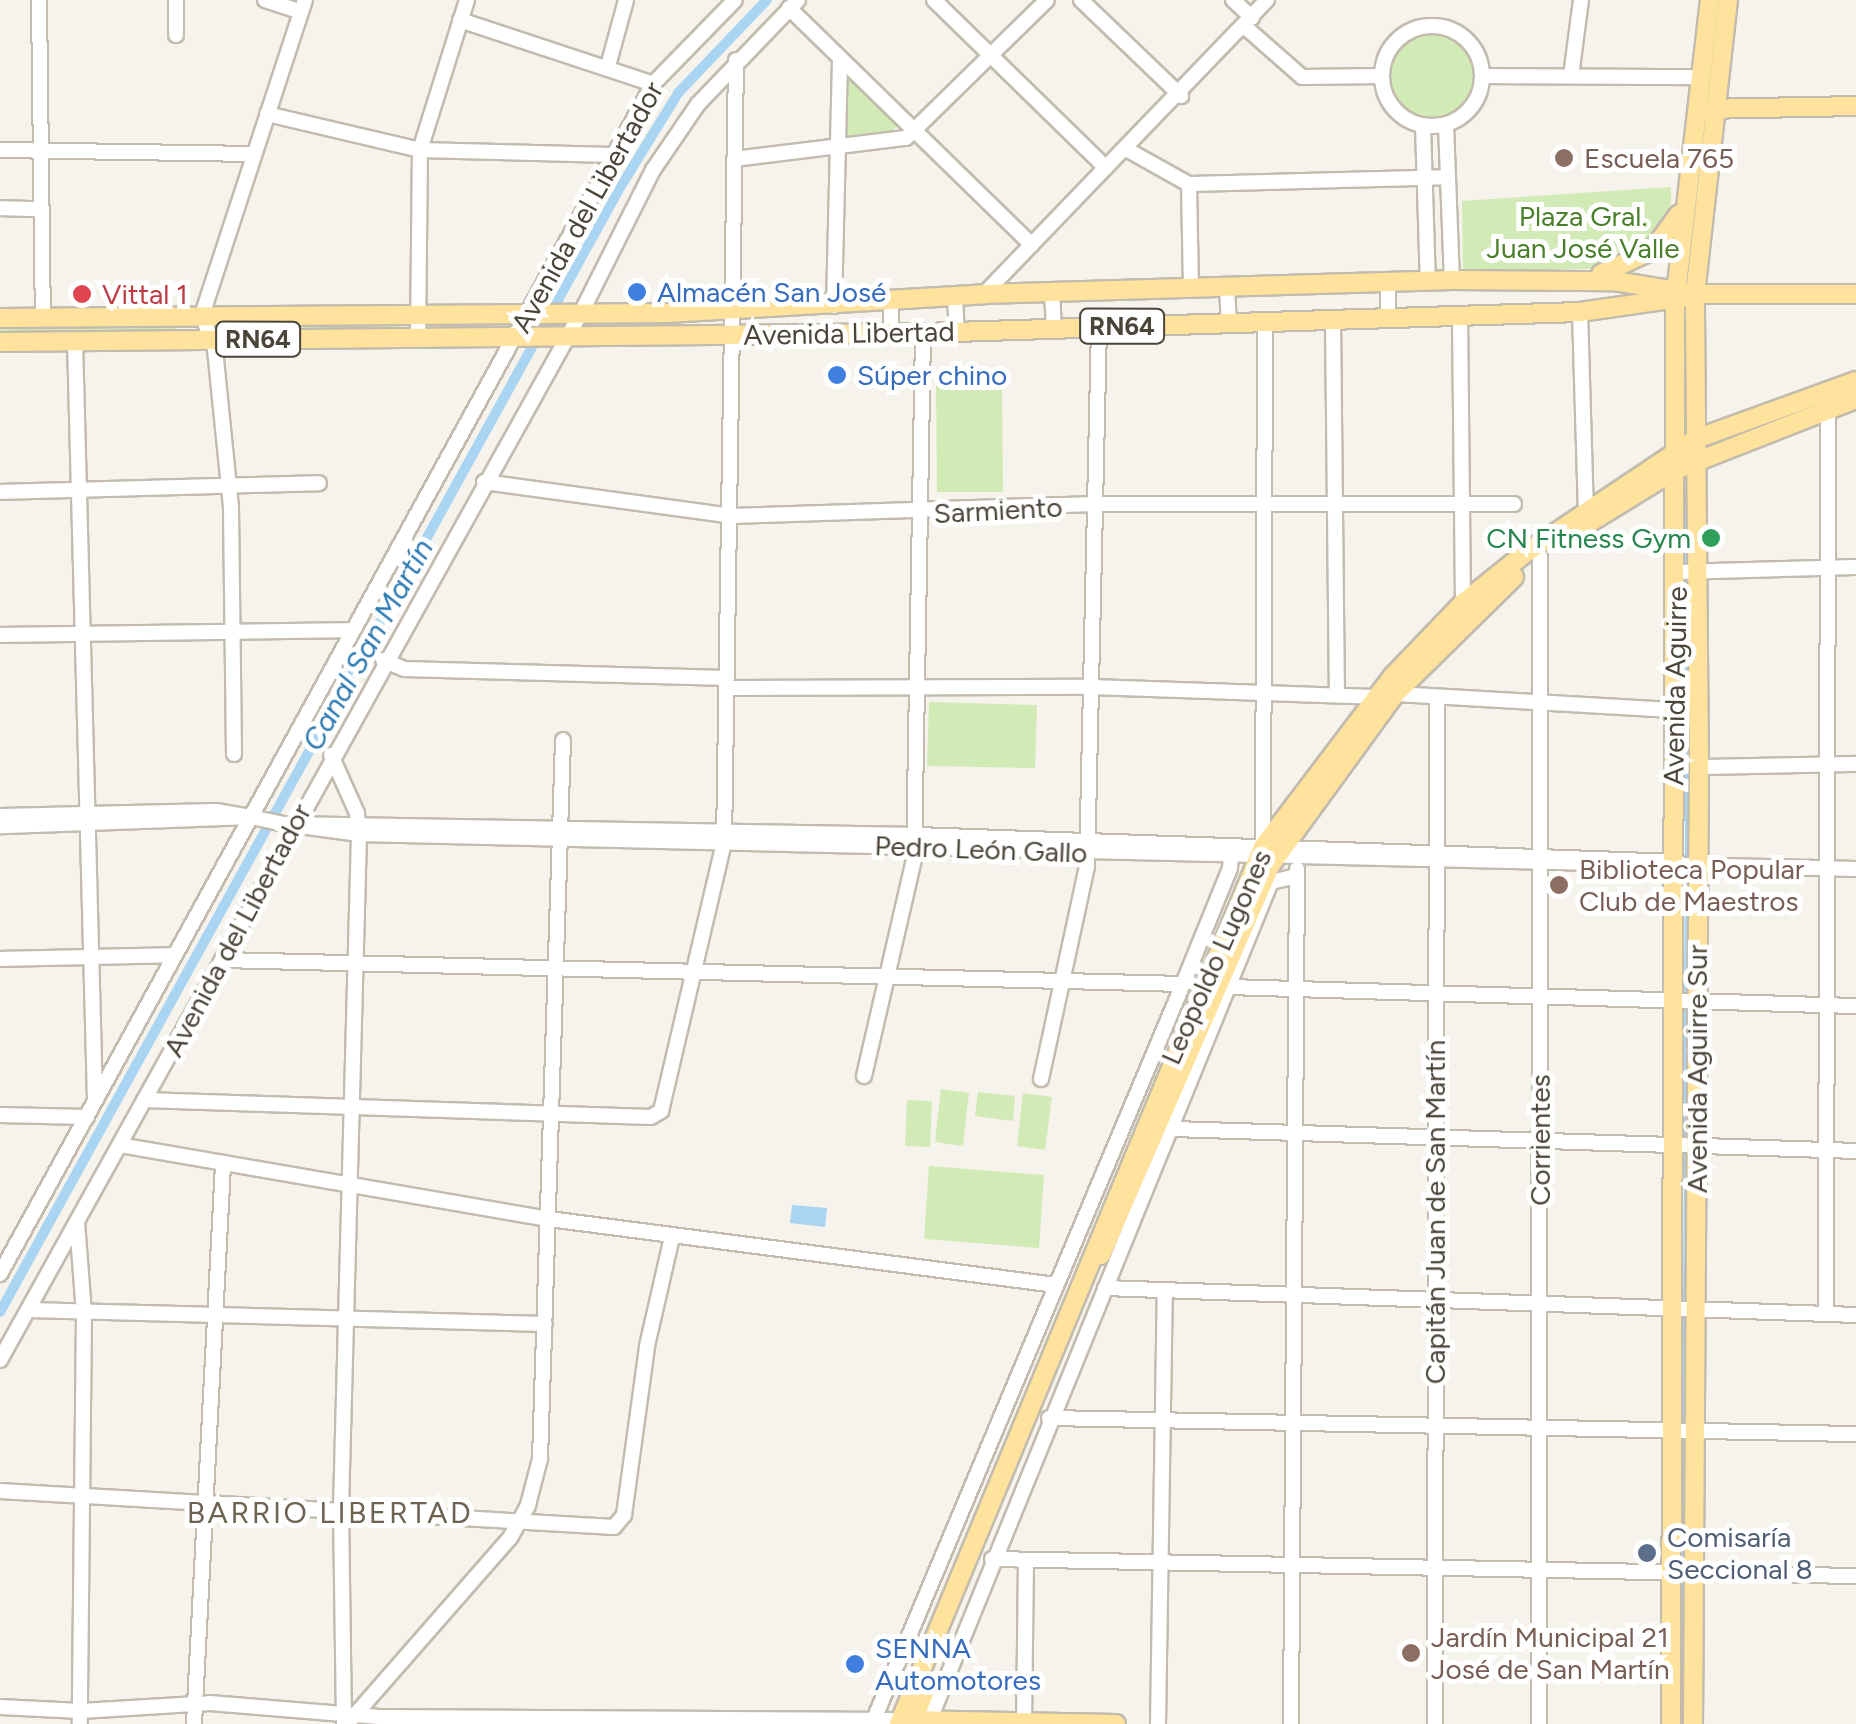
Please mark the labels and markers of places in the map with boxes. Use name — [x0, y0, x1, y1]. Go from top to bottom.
place label: Escuela 765 — [1584, 141, 1734, 175]
marker: Escuela 765 — [1553, 147, 1575, 169]
place label: Almacén San José — [657, 275, 886, 309]
place label: Vittal 1 — [102, 277, 188, 311]
marker: Almacén San José — [626, 281, 648, 303]
marker: Vittal 1 — [71, 283, 93, 305]
place label: Súper chino — [857, 358, 1007, 392]
marker: Súper chino — [826, 364, 848, 386]
place label: CN Fitness Gym — [1486, 521, 1691, 555]
marker: CN Fitness Gym — [1700, 527, 1722, 549]
place label: Biblioteca Popular Club de Maestros — [1579, 852, 1804, 918]
marker: Biblioteca Popular Club de Maestros — [1548, 874, 1570, 896]
place label: Comisaría Seccional 8 — [1667, 1520, 1813, 1586]
marker: Comisaría Seccional 8 — [1636, 1542, 1658, 1564]
place label: Jardín Municipal 21 José de San Martín — [1431, 1620, 1670, 1686]
place label: SENNA Automotores — [875, 1631, 1041, 1697]
marker: Jardín Municipal 21 José de San Martín — [1400, 1642, 1422, 1664]
marker: SENNA Automotores — [844, 1653, 866, 1675]

